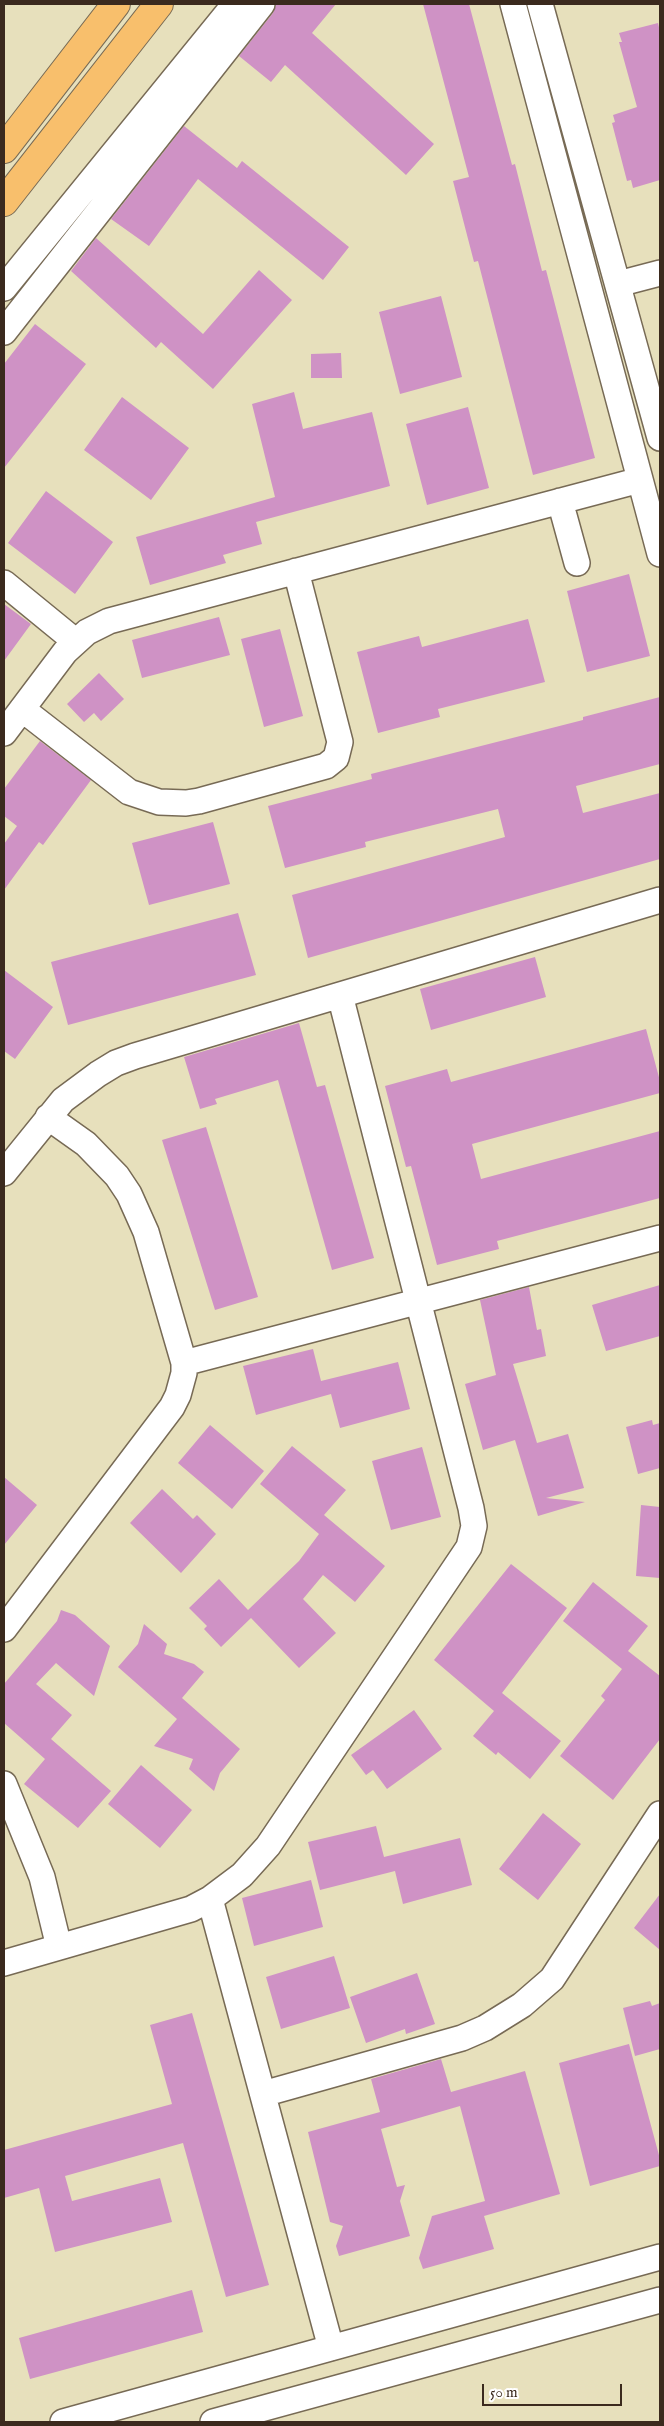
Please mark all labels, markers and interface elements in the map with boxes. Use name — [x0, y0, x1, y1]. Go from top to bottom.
scale bar — [484, 2374, 624, 2406]
text: 50 m — [490, 2383, 518, 2402]

